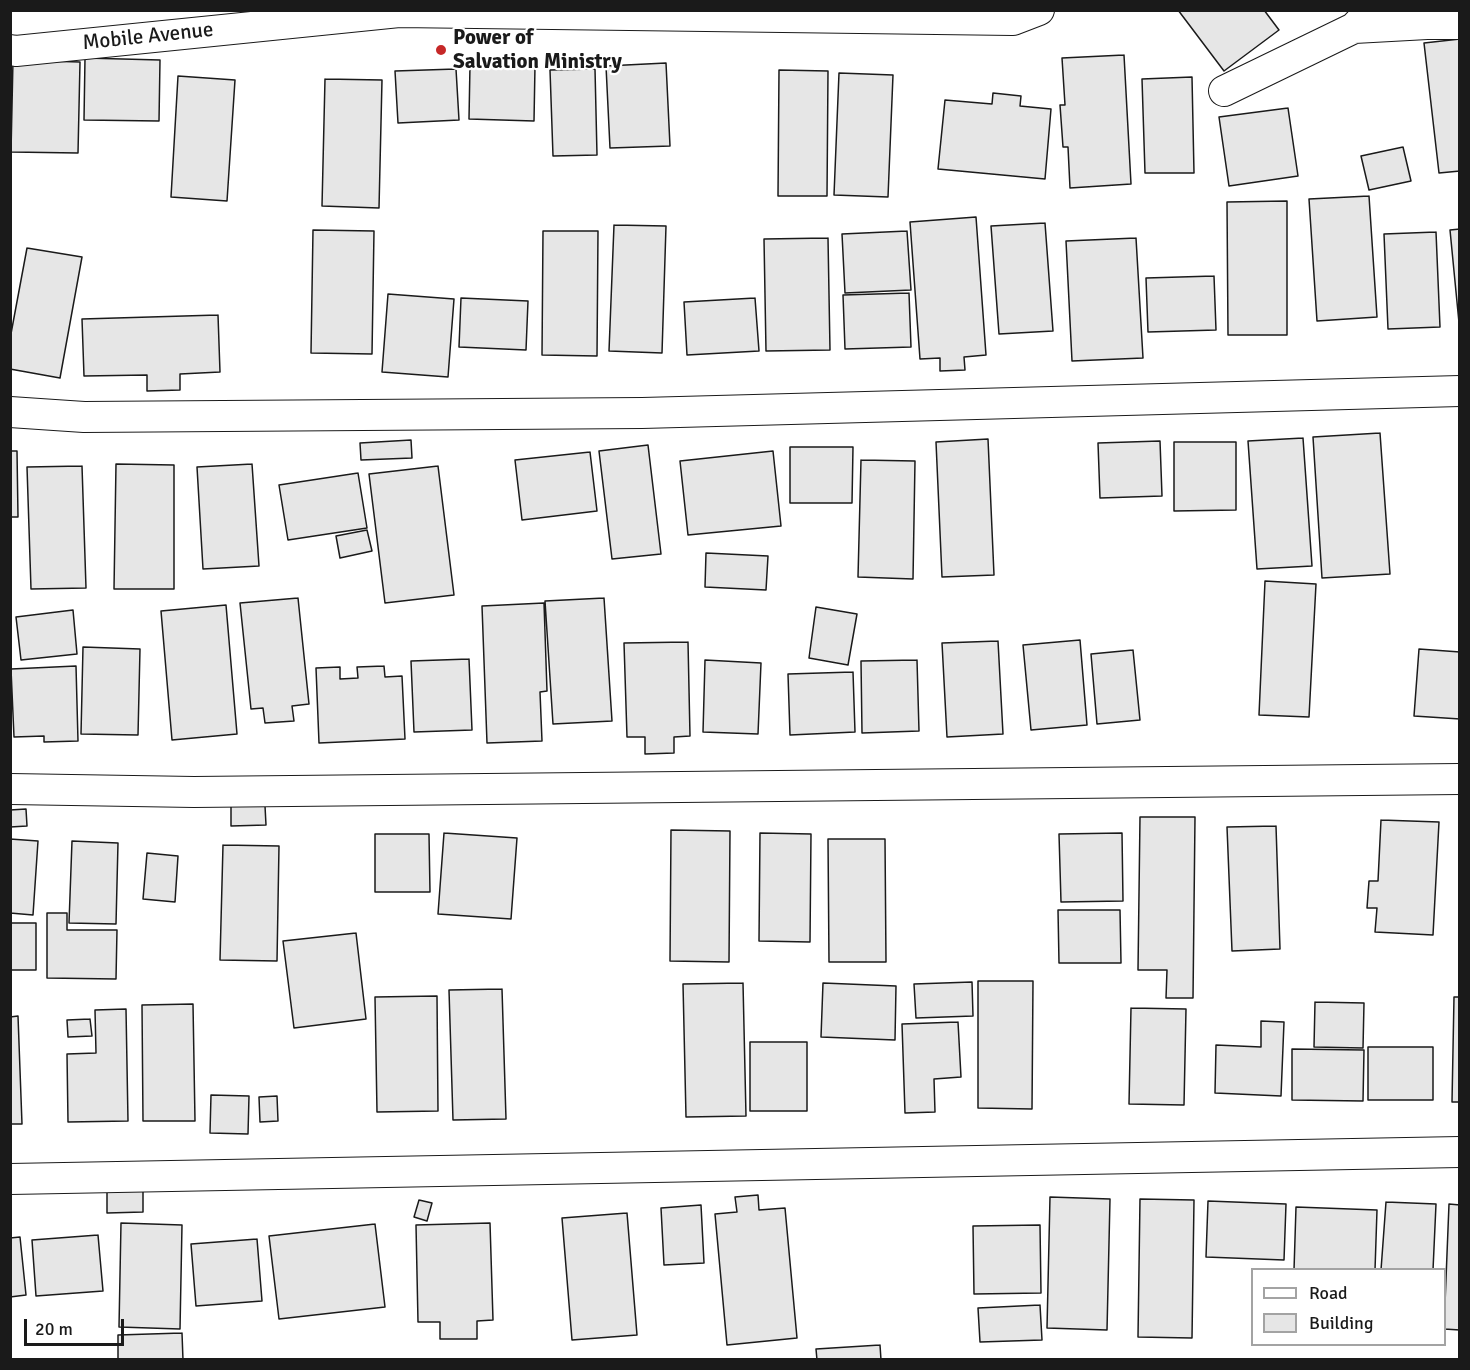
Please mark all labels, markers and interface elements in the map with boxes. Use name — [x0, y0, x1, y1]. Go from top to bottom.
street label: Mobile Avenue — [81, 18, 215, 56]
place label: Power of Salvation Ministry — [453, 25, 622, 75]
marker: Power of Salvation Ministry — [434, 43, 448, 57]
legend — [1251, 1268, 1446, 1346]
text: Road — [1309, 1282, 1348, 1304]
scale bar — [27, 1307, 128, 1345]
text: Building — [1309, 1312, 1373, 1334]
text: 20 m — [35, 1318, 73, 1340]

